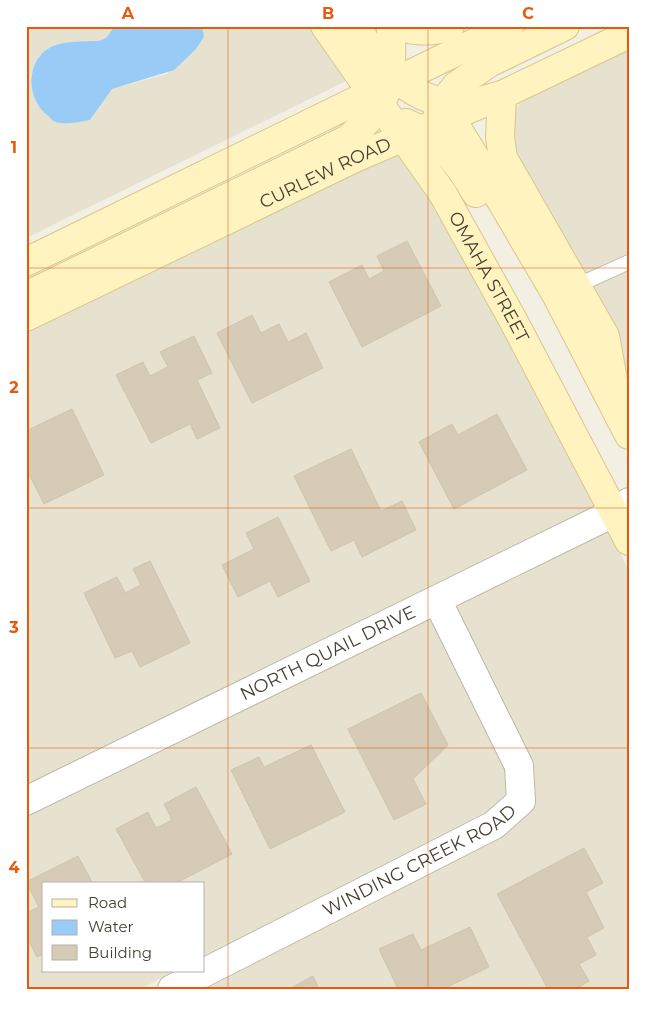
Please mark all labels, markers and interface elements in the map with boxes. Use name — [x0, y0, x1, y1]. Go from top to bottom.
text: A — [121, 4, 135, 23]
text: B — [322, 4, 334, 23]
text: C — [522, 4, 534, 23]
street label: CURLEW ROAD — [256, 133, 394, 214]
text: 1 — [11, 138, 17, 157]
street label: OMAHA STREET — [444, 208, 534, 347]
text: 2 — [9, 378, 19, 397]
street label: NORTH QUAIL DRIVE — [236, 601, 419, 705]
text: 3 — [8, 618, 19, 637]
street label: WINDING CREEK ROAD — [319, 800, 521, 921]
text: 4 — [8, 858, 20, 877]
legend — [42, 882, 205, 972]
text: Road — [88, 893, 127, 912]
text: Water — [88, 917, 134, 936]
text: Building — [88, 943, 152, 962]

